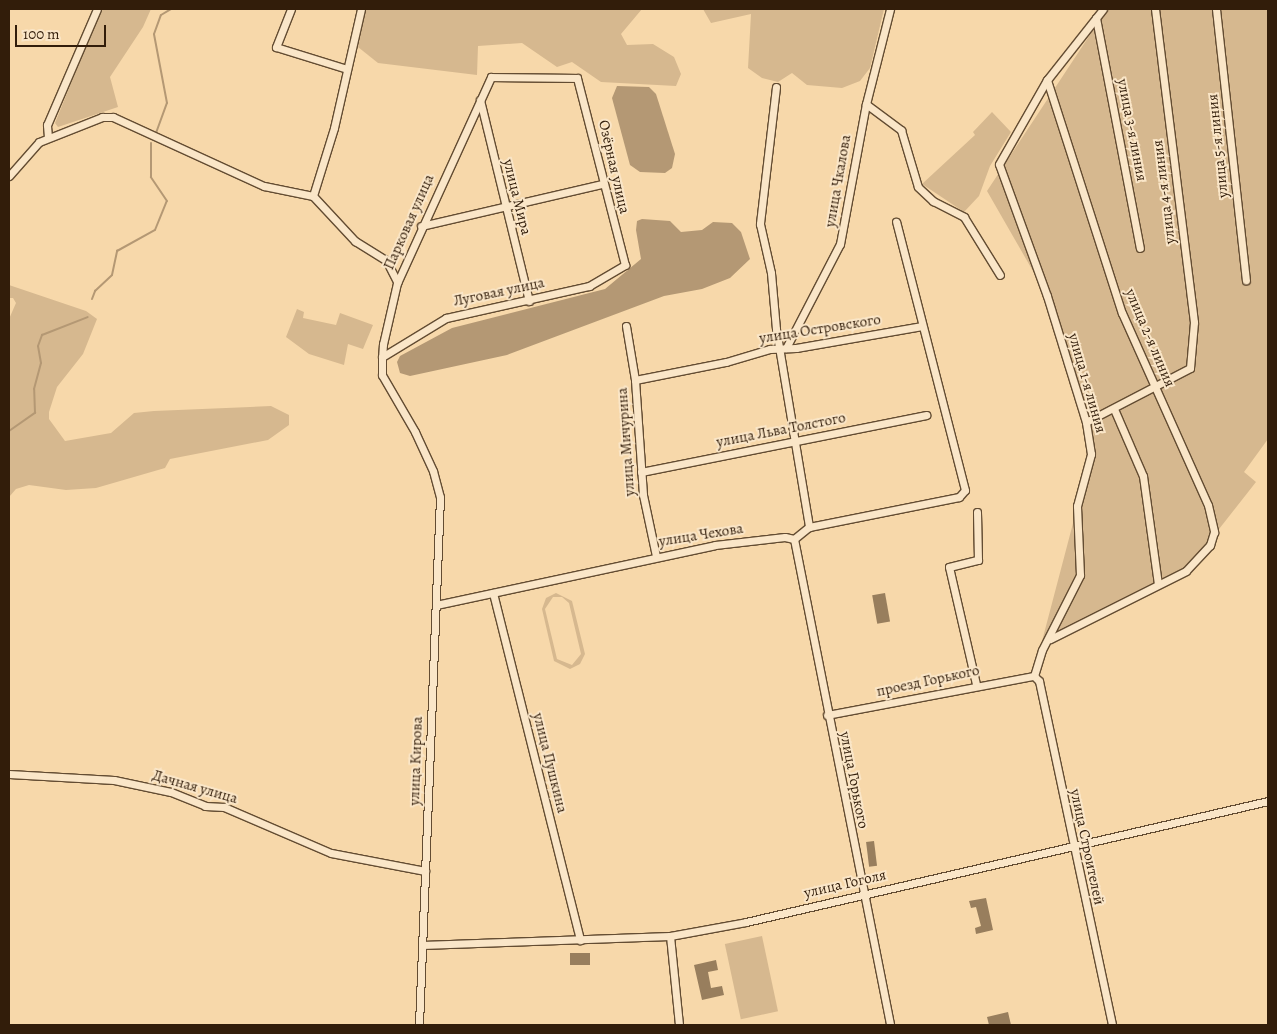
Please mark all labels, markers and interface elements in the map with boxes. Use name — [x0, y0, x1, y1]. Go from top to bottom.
scale bar — [18, 15, 109, 47]
text: 100 m — [23, 24, 60, 44]
street label: улица 3-я линия — [1113, 77, 1151, 183]
street label: улица 5-я линия — [1204, 93, 1232, 199]
street label: Озёрная улица — [594, 118, 634, 216]
street label: улица Чкалова — [821, 133, 855, 229]
street label: улица 4-я линия — [1149, 139, 1179, 245]
street label: улица Мира — [499, 157, 535, 237]
street label: Парковая улица — [380, 171, 438, 273]
street label: Луговая улица — [452, 274, 546, 310]
street label: улица 2-я линия — [1121, 286, 1179, 390]
street label: улица Островского — [758, 311, 882, 347]
street label: улица 1-я линия — [1064, 331, 1110, 435]
street label: улица Мичурина — [613, 387, 639, 497]
street label: улица Льва Толстого — [715, 409, 847, 451]
street label: улица Чехова — [658, 519, 744, 551]
street label: проезд Горького — [875, 661, 981, 701]
street label: улица Пушкина — [529, 711, 571, 815]
street label: улица Кирова — [405, 716, 427, 806]
street label: улица Горького — [836, 730, 872, 830]
street label: Дачная улица — [150, 766, 240, 808]
street label: улица Строителей — [1066, 787, 1108, 907]
street label: улица Гоголя — [802, 866, 888, 902]

